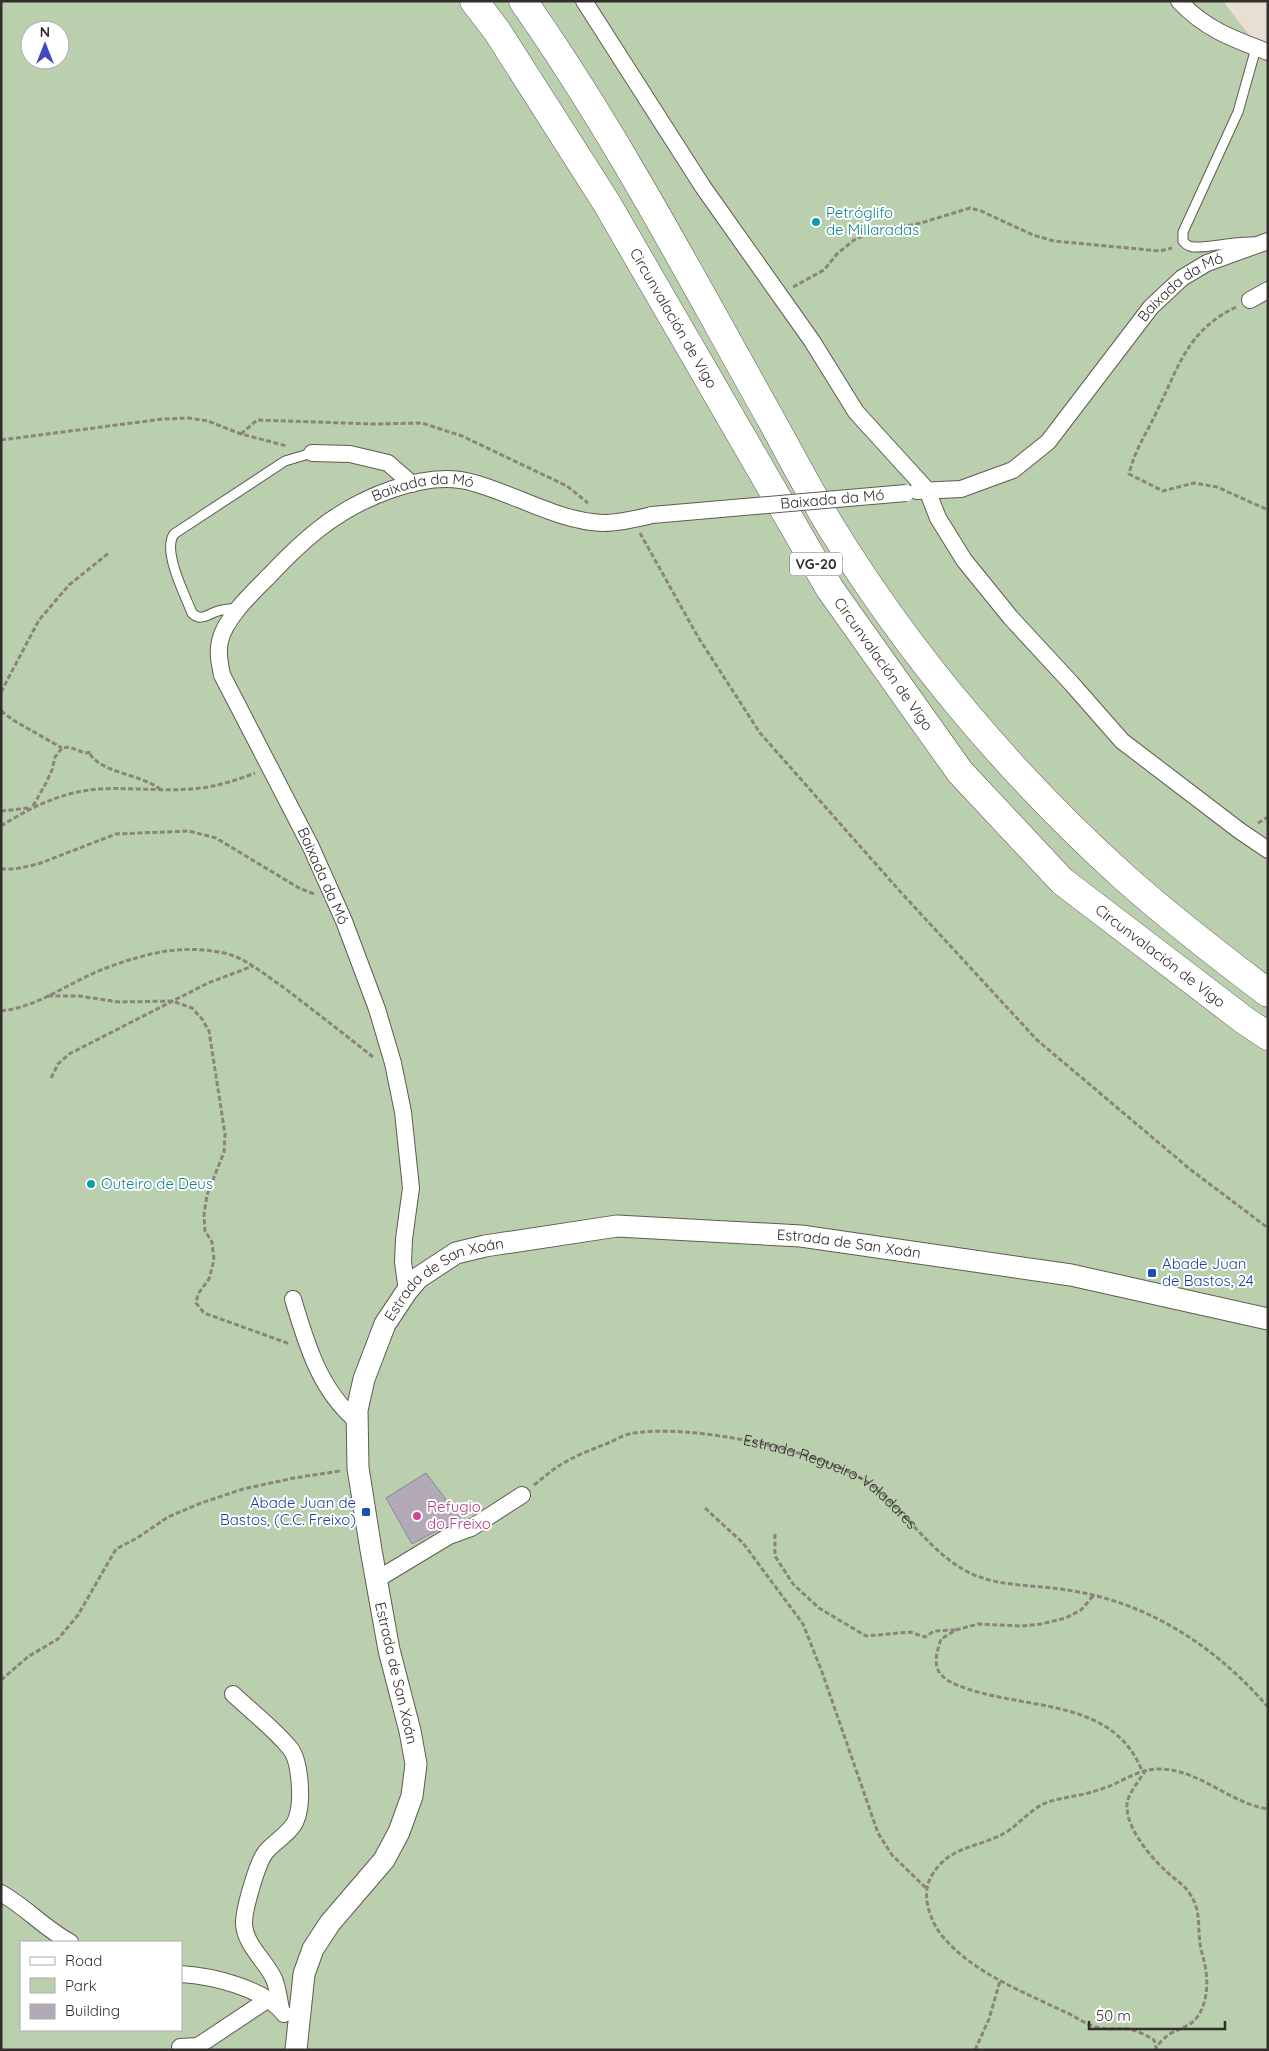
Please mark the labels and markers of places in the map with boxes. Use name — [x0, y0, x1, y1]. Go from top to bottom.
place label: Petróglifo de Millaradas — [826, 203, 919, 239]
marker: Petróglifo de Millaradas — [810, 216, 822, 228]
place label: Outeiro de Deus — [101, 1174, 213, 1193]
marker: Outeiro de Deus — [85, 1178, 97, 1190]
place label: Abade Juan de Bastos, 24 — [1162, 1254, 1254, 1290]
marker: Abade Juan de Bastos, 24 — [1146, 1267, 1158, 1279]
place label: Abade Juan de Bastos, (C.C. Freixo) — [220, 1493, 356, 1529]
place label: Refugio do Freixo — [427, 1497, 491, 1533]
marker: Abade Juan de Bastos, (C.C. Freixo) — [360, 1506, 372, 1518]
marker: Refugio do Freixo — [411, 1510, 423, 1522]

